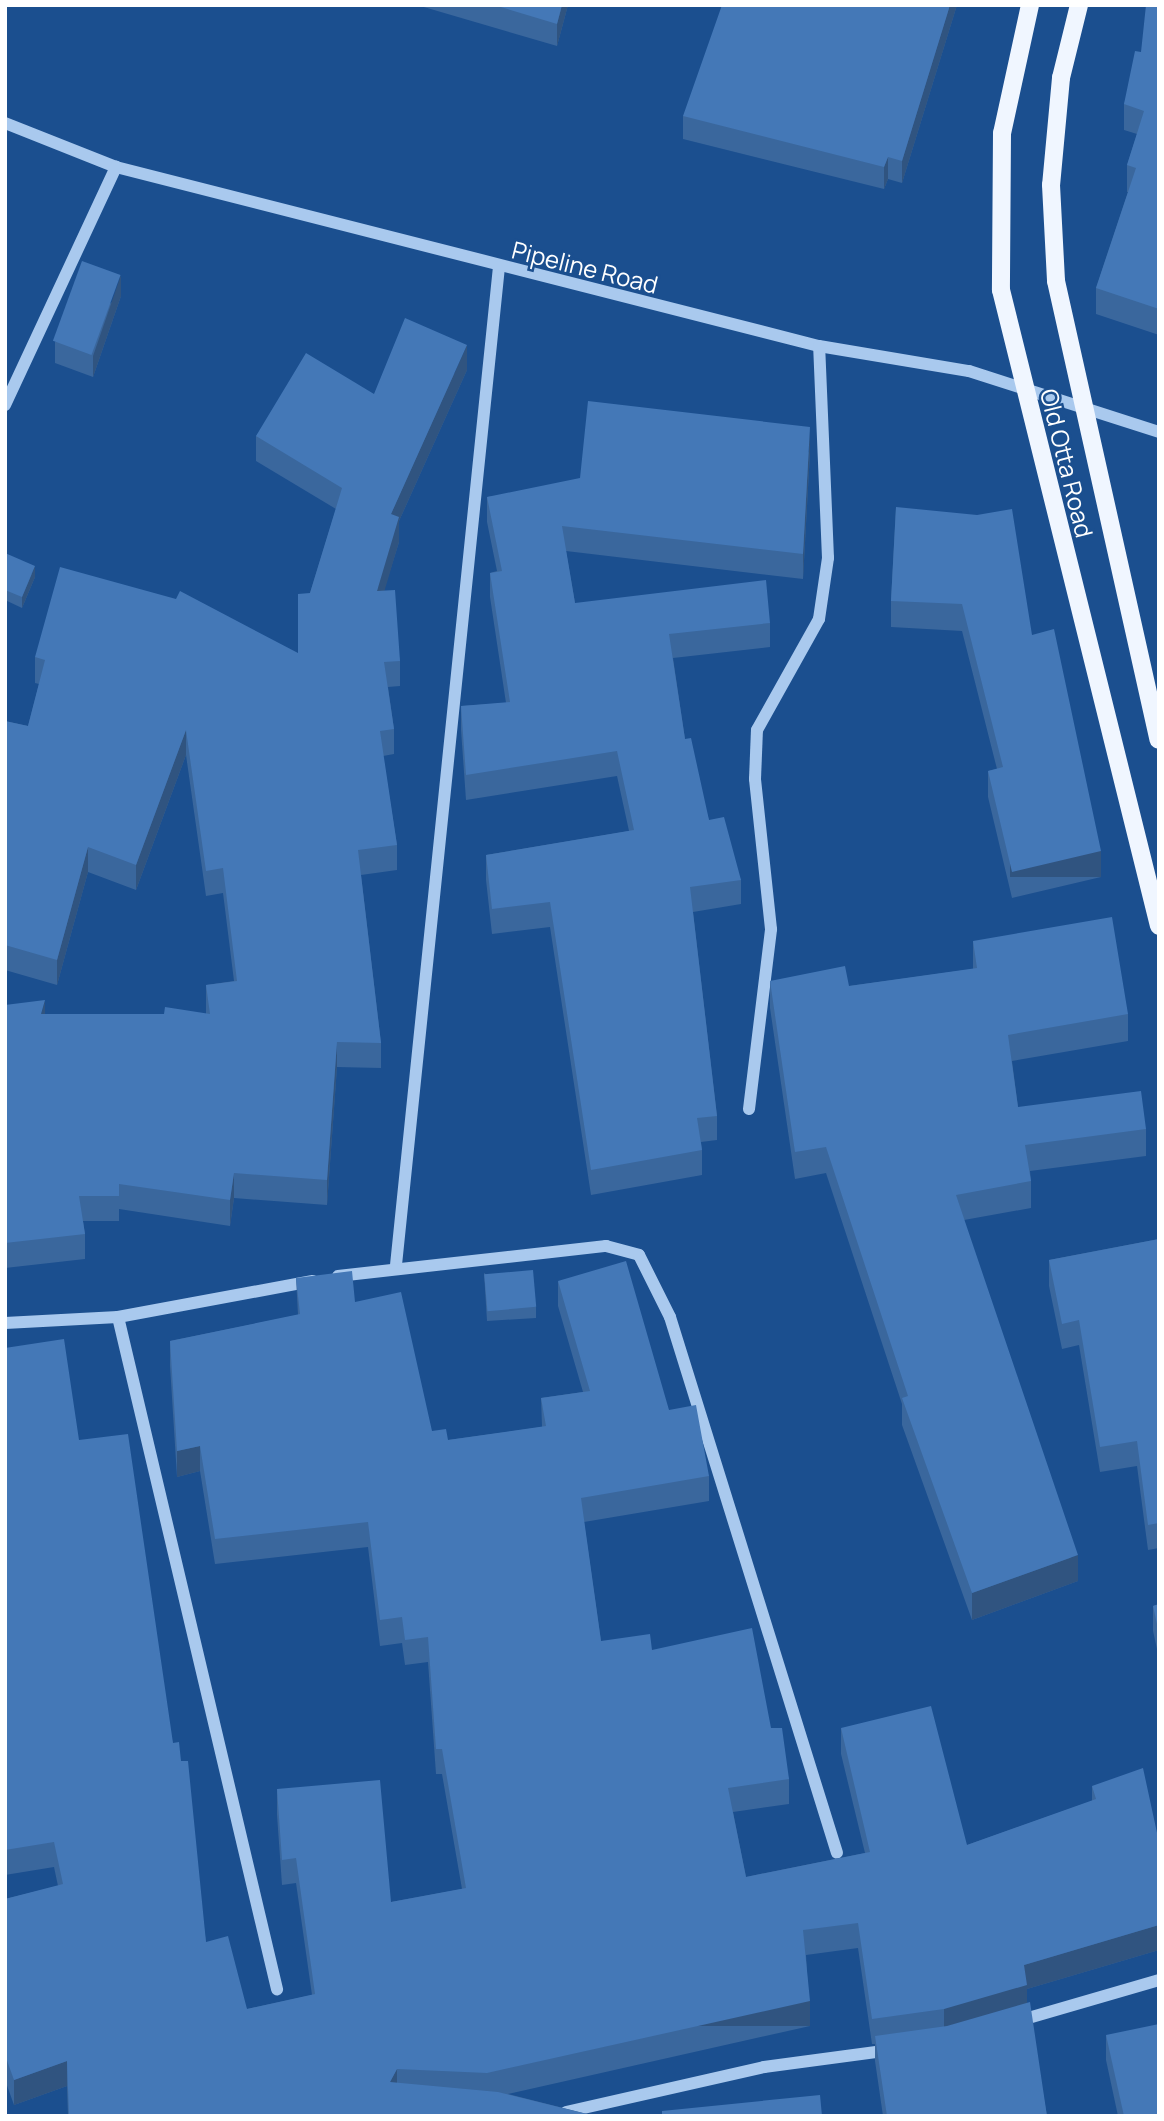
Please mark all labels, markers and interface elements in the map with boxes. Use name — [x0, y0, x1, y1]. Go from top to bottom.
street label: Pipeline Road — [509, 235, 661, 299]
street label: Old Otta Road — [1035, 386, 1099, 540]

